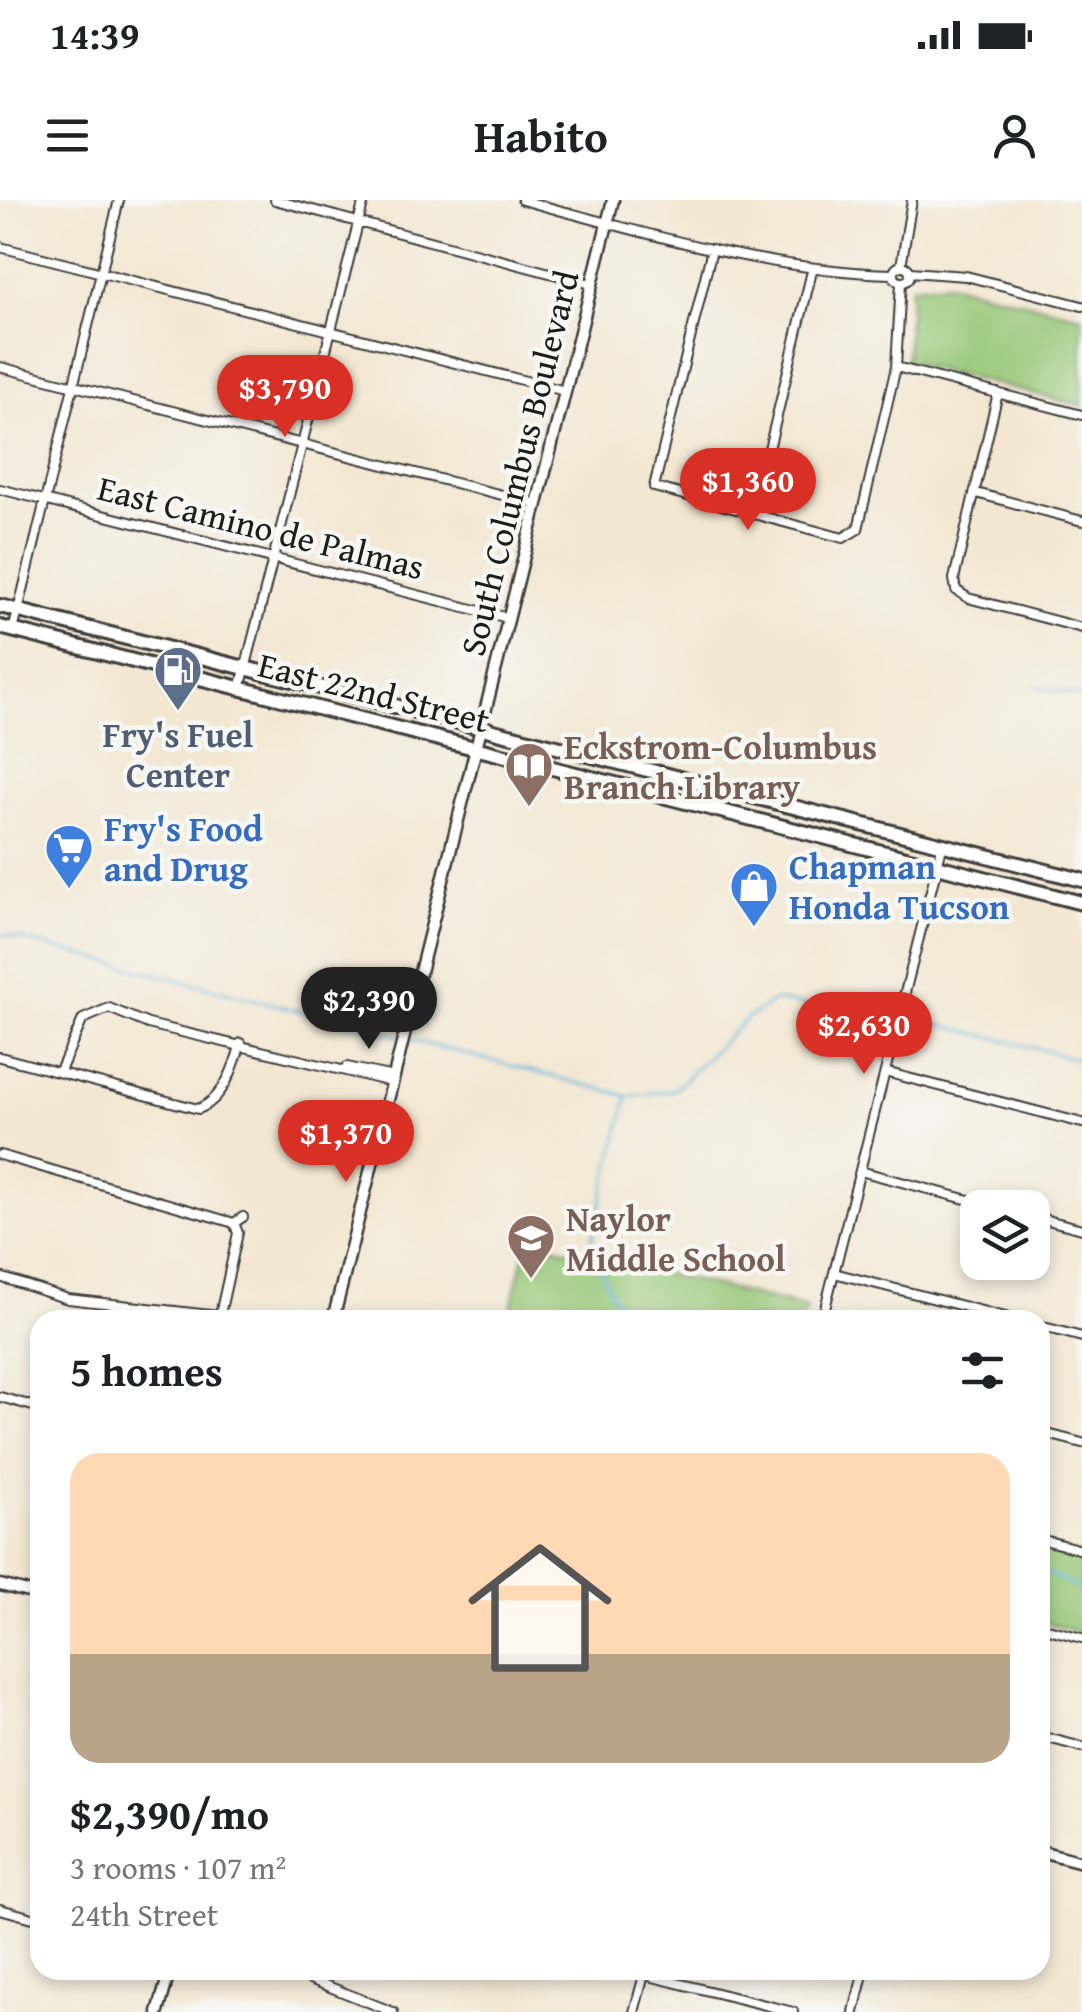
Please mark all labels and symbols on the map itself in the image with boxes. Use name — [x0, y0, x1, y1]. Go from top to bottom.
street label: South Columbus Boulevard — [446, 265, 592, 661]
pin: $3,790 — [204, 355, 366, 440]
pin: $1,360 — [667, 448, 829, 533]
street label: East Camino de Palmas — [93, 462, 429, 592]
street label: East 22nd Street — [253, 639, 495, 745]
fuel station icon: Fry's Fuel Center — [152, 644, 204, 712]
place label: Fry's Fuel Center — [103, 709, 254, 800]
place label: Eckstrom-Columbus Branch Library — [564, 721, 877, 812]
library icon: Eckstrom-Columbus Branch Library — [503, 740, 555, 808]
place label: Fry's Food and Drug — [104, 803, 264, 894]
supermarket icon: Fry's Food and Drug — [43, 822, 95, 890]
place label: Chapman Honda Tucson — [789, 841, 1010, 932]
shop icon: Chapman Honda Tucson — [728, 860, 780, 928]
pin: $2,390 — [288, 967, 450, 1052]
pin: $2,630 — [783, 992, 945, 1077]
pin: $1,370 — [265, 1100, 427, 1185]
place label: Naylor Middle School — [566, 1193, 786, 1284]
school or university icon: Naylor Middle School — [505, 1212, 557, 1280]

